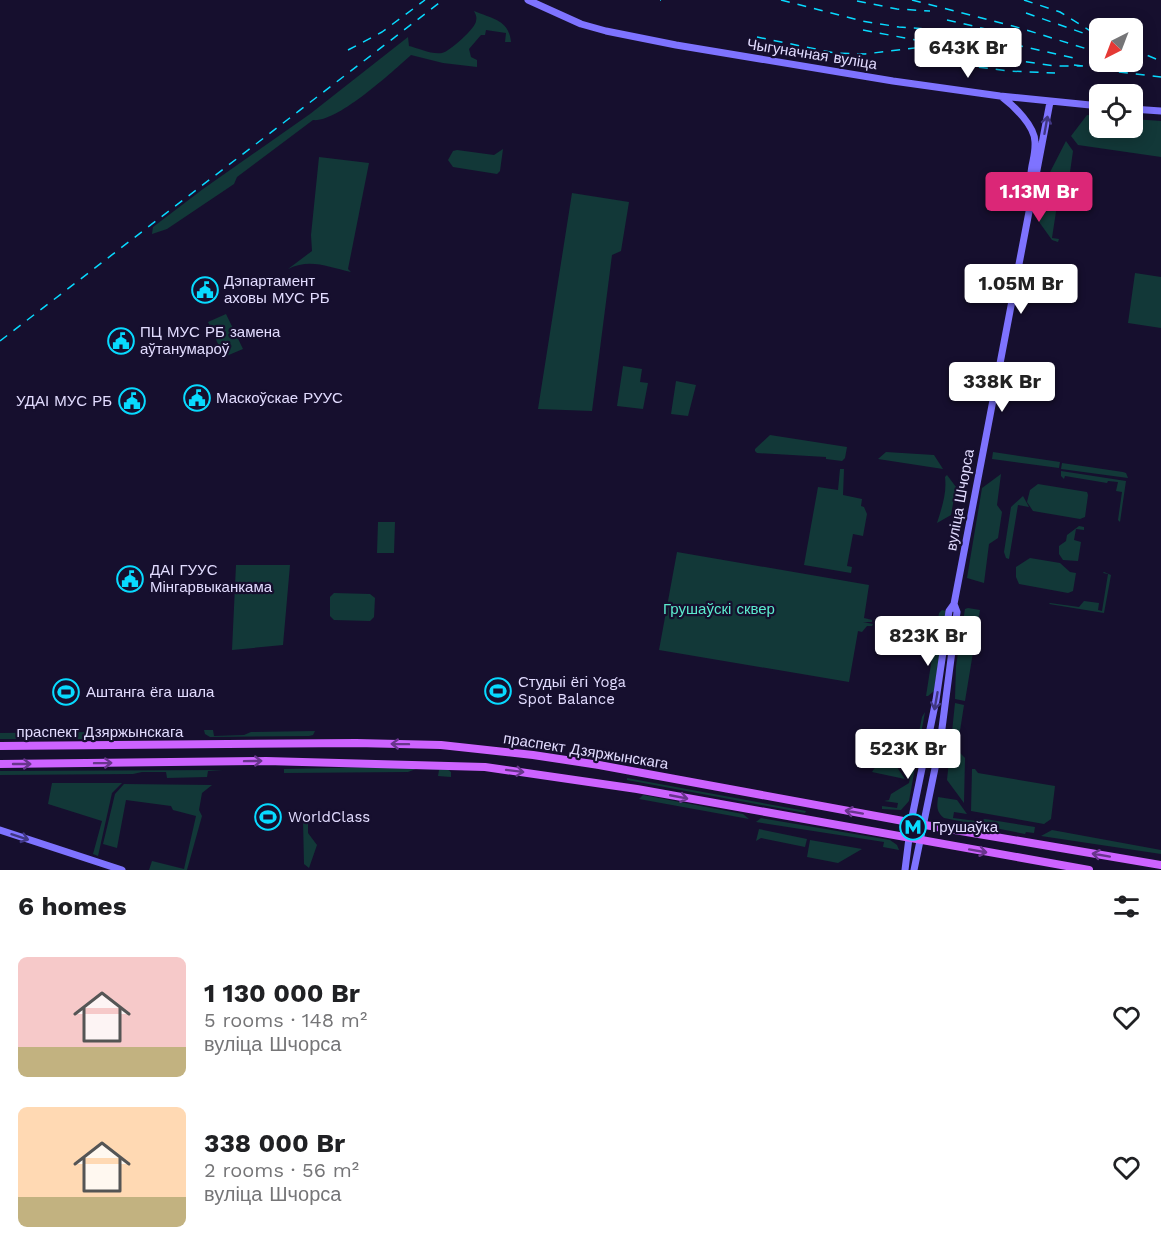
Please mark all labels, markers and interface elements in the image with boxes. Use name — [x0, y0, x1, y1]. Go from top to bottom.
north arrow — [1089, 18, 1143, 72]
map controls — [1089, 18, 1143, 138]
pin: 643K Br — [913, 28, 1023, 79]
street label: Чыгуначная вуліца — [746, 35, 879, 73]
text: 643K Br — [929, 35, 1007, 59]
button: locate — [1089, 84, 1143, 138]
one-way arrow — [1041, 116, 1052, 135]
pin: 1.13M Br — [977, 172, 1101, 223]
text: 1.13M Br — [999, 179, 1079, 203]
pin: 1.05M Br — [959, 264, 1083, 315]
text: 1.05M Br — [979, 271, 1063, 295]
place label: Дэпартамент аховы МУС РБ — [224, 272, 330, 307]
public building icon: Дэпартамент аховы МУС РБ — [190, 275, 220, 305]
place label: ПЦ МУС РБ замена аўтанумароў — [140, 323, 281, 358]
public building icon: ПЦ МУС РБ замена аўтанумароў — [106, 326, 136, 356]
pin: 338K Br — [947, 362, 1057, 413]
text: 338K Br — [963, 369, 1041, 393]
public building icon: Маскоўскае РУУС — [182, 383, 212, 413]
public building icon: УДАІ МУС РБ — [117, 386, 147, 416]
place label: Маскоўскае РУУС — [216, 389, 343, 407]
place label: УДАІ МУС РБ — [16, 392, 112, 410]
street label: вуліца Шчорса — [942, 447, 978, 552]
place label: ДАІ ГУУС Мінгарвыканкама — [150, 561, 273, 596]
public building icon: ДАІ ГУУС Мінгарвыканкама — [115, 564, 145, 594]
park label: Грушаўскі сквер — [663, 600, 775, 618]
pin: 823K Br — [873, 616, 983, 667]
text: 823K Br — [889, 623, 967, 647]
place label: Студыі ёгі Yoga Spot Balance — [518, 673, 627, 708]
sports icon: Студыі ёгі Yoga Spot Balance — [483, 676, 513, 706]
sports icon: Аштанга ёга шала — [51, 677, 81, 707]
place label: Аштанга ёга шала — [86, 683, 215, 701]
one-way arrow — [930, 691, 941, 711]
street label: праспект Дзяржынскага — [17, 723, 184, 741]
street label: праспект Дзяржынскага — [502, 729, 670, 773]
pin: 523K Br — [853, 729, 963, 780]
text: 523K Br — [869, 736, 947, 760]
one-way arrow — [391, 738, 411, 749]
one-way arrow — [243, 755, 263, 767]
one-way arrow — [12, 758, 32, 770]
one-way arrow — [92, 758, 112, 769]
one-way arrow — [504, 765, 524, 776]
one-way arrow — [669, 792, 689, 803]
sports icon: WorldClass — [253, 802, 283, 832]
one-way arrow — [845, 806, 864, 817]
place label: WorldClass — [288, 808, 370, 826]
metro station icon: Грушаўка — [898, 812, 928, 842]
place label: Грушаўка — [932, 818, 999, 836]
one-way arrow — [10, 832, 29, 843]
one-way arrow — [968, 845, 987, 856]
one-way arrow — [1091, 849, 1111, 860]
icon: filters — [1110, 890, 1143, 923]
text: 6 homes — [18, 891, 127, 921]
text: 1 130 000 Br — [204, 978, 360, 1008]
icon: home — [66, 981, 138, 1053]
icon: heart — [1110, 1001, 1143, 1034]
text: 5 rooms · 148 m² — [204, 1008, 367, 1032]
text: вуліца Шчорса — [204, 1032, 341, 1056]
text: 338 000 Br — [204, 1128, 345, 1158]
icon: home — [66, 1131, 138, 1203]
icon: heart — [1110, 1151, 1143, 1184]
text: 2 rooms · 56 m² — [204, 1158, 359, 1182]
text: вуліца Шчорса — [204, 1182, 341, 1206]

